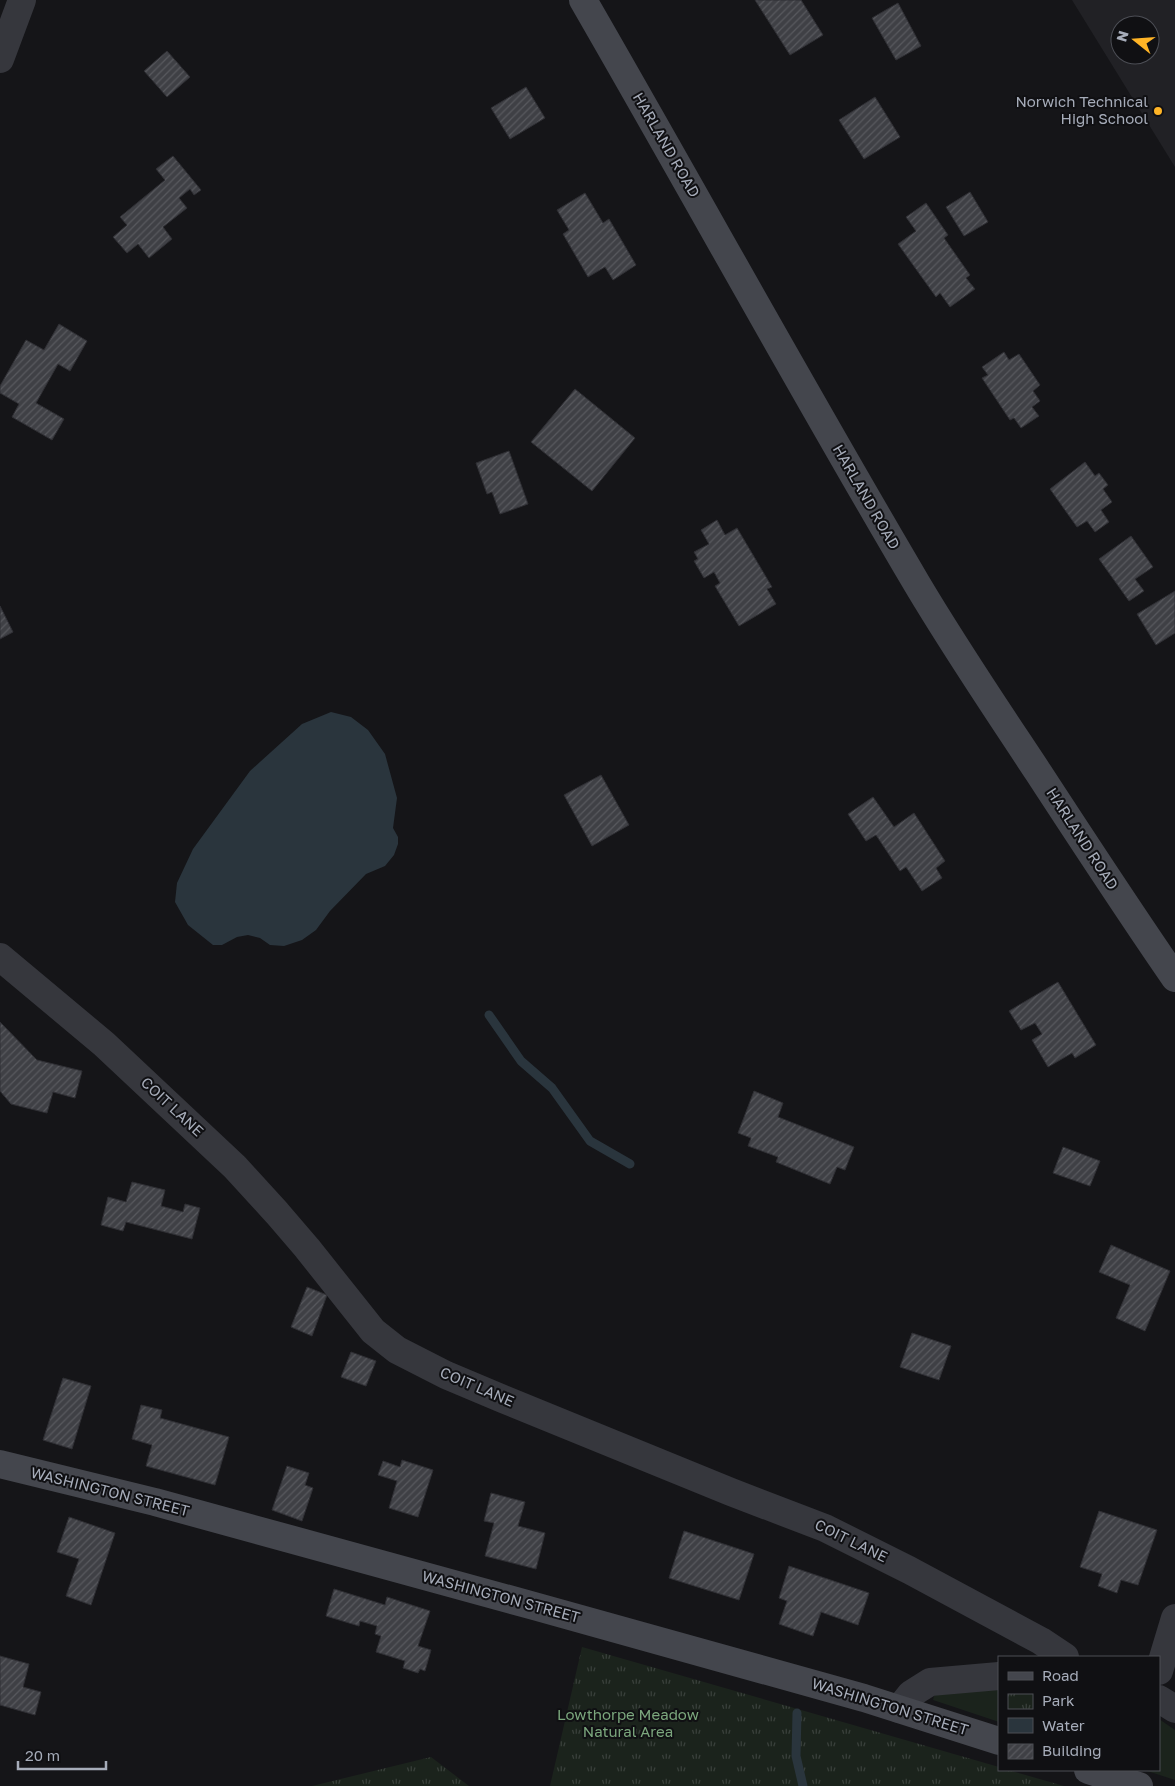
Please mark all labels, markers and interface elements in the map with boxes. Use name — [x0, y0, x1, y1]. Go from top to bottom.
north arrow — [1110, 15, 1160, 65]
text: N — [1112, 28, 1132, 44]
street label: HARLAND ROAD — [630, 89, 704, 200]
place label: Norwich Technical High School — [1015, 92, 1148, 127]
marker: Norwich Technical High School — [1152, 105, 1164, 117]
street label: HARLAND ROAD — [830, 441, 904, 552]
street label: HARLAND ROAD — [1043, 784, 1122, 893]
street label: COIT LANE — [138, 1073, 208, 1140]
street label: COIT LANE — [438, 1362, 517, 1410]
street label: WASHINGTON STREET — [29, 1463, 191, 1519]
street label: COIT LANE — [812, 1515, 891, 1565]
street label: WASHINGTON STREET — [420, 1566, 582, 1626]
legend — [998, 1656, 1160, 1771]
text: Road — [1042, 1666, 1079, 1684]
street label: WASHINGTON STREET — [810, 1674, 971, 1738]
text: Park — [1042, 1691, 1075, 1709]
park label: Lowthorpe Meadow Natural Area — [557, 1705, 699, 1740]
text: Water — [1042, 1716, 1085, 1734]
scale bar — [18, 1738, 105, 1770]
text: Building — [1042, 1741, 1102, 1759]
text: 20 m — [25, 1746, 60, 1764]

